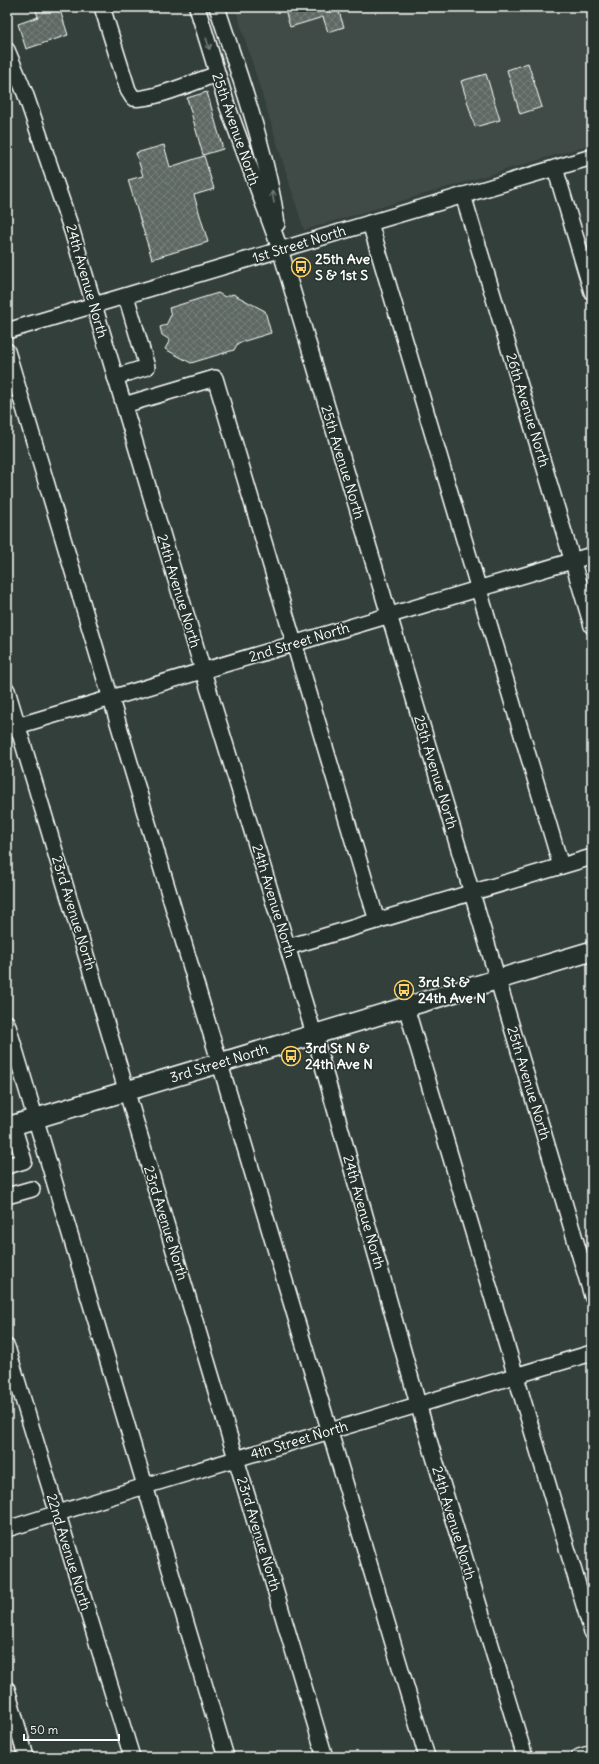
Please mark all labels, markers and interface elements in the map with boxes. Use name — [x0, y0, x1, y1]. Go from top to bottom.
one-way arrow — [205, 38, 212, 51]
street label: 25th Avenue North — [208, 70, 264, 188]
one-way arrow — [269, 191, 277, 204]
street label: 1st Street North — [250, 221, 348, 267]
street label: 24th Avenue North — [62, 222, 112, 340]
place label: 25th Ave S & 1st S — [315, 250, 371, 284]
bus stop icon: 25th Ave S & 1st S — [290, 256, 312, 278]
street label: 26th Avenue North — [502, 351, 554, 469]
street label: 25th Avenue North — [317, 403, 369, 521]
street label: 24th Avenue North — [153, 532, 205, 650]
street label: 2nd Street North — [247, 618, 351, 666]
street label: 25th Avenue North — [410, 713, 462, 831]
street label: 24th Avenue North — [248, 842, 300, 960]
street label: 23rd Avenue North — [48, 853, 100, 973]
place label: 3rd St & 24th Ave N — [418, 973, 486, 1007]
bus stop icon: 3rd St & 24th Ave N — [393, 979, 415, 1001]
street label: 25th Avenue North — [503, 1024, 555, 1142]
place label: 3rd St N & 24th Ave N — [305, 1039, 373, 1073]
street label: 3rd Street North — [168, 1040, 270, 1086]
bus stop icon: 3rd St N & 24th Ave N — [280, 1045, 302, 1067]
street label: 24th Avenue North — [339, 1153, 389, 1271]
street label: 23rd Avenue North — [140, 1163, 192, 1283]
street label: 4th Street North — [248, 1417, 350, 1463]
street label: 24th Avenue North — [428, 1464, 480, 1582]
street label: 23rd Avenue North — [233, 1474, 285, 1594]
street label: 22nd Avenue North — [43, 1491, 95, 1613]
scale bar — [24, 1716, 119, 1742]
text: 50 m — [30, 1722, 59, 1737]

